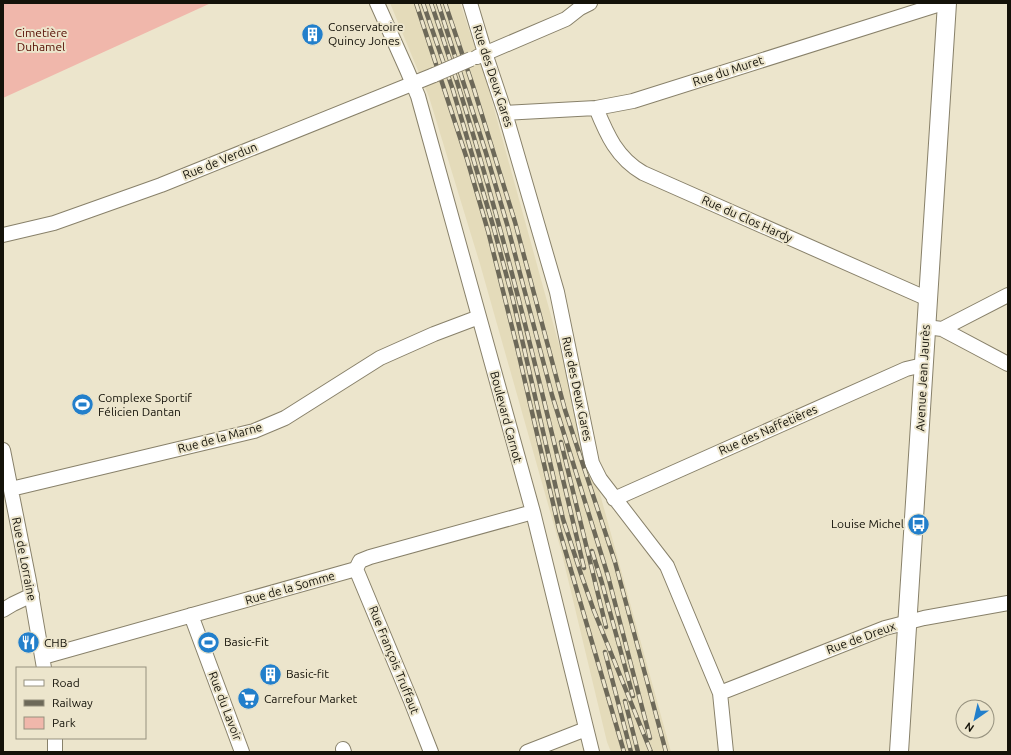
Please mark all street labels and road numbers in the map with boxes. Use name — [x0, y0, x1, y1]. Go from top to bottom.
street label: Rue des Deux Gares — [471, 23, 516, 129]
street label: Rue du Muret — [691, 53, 765, 88]
street label: Rue de Verdun — [181, 140, 259, 181]
street label: Rue du Clos Hardy — [700, 193, 795, 244]
street label: Avenue Jean Jaurès — [913, 324, 932, 432]
street label: Rue des Deux Gares — [560, 335, 595, 442]
street label: Boulevard Carnot — [488, 370, 525, 464]
street label: Rue des Naffetières — [717, 402, 819, 457]
street label: Rue de la Marne — [176, 420, 263, 455]
street label: Rue de Lorraine — [10, 516, 39, 602]
street label: Rue de la Somme — [243, 568, 336, 607]
street label: Rue François Truffaut — [367, 604, 422, 716]
street label: Rue de Dreux — [824, 619, 897, 656]
street label: Rue du Lavoir — [206, 669, 245, 743]

